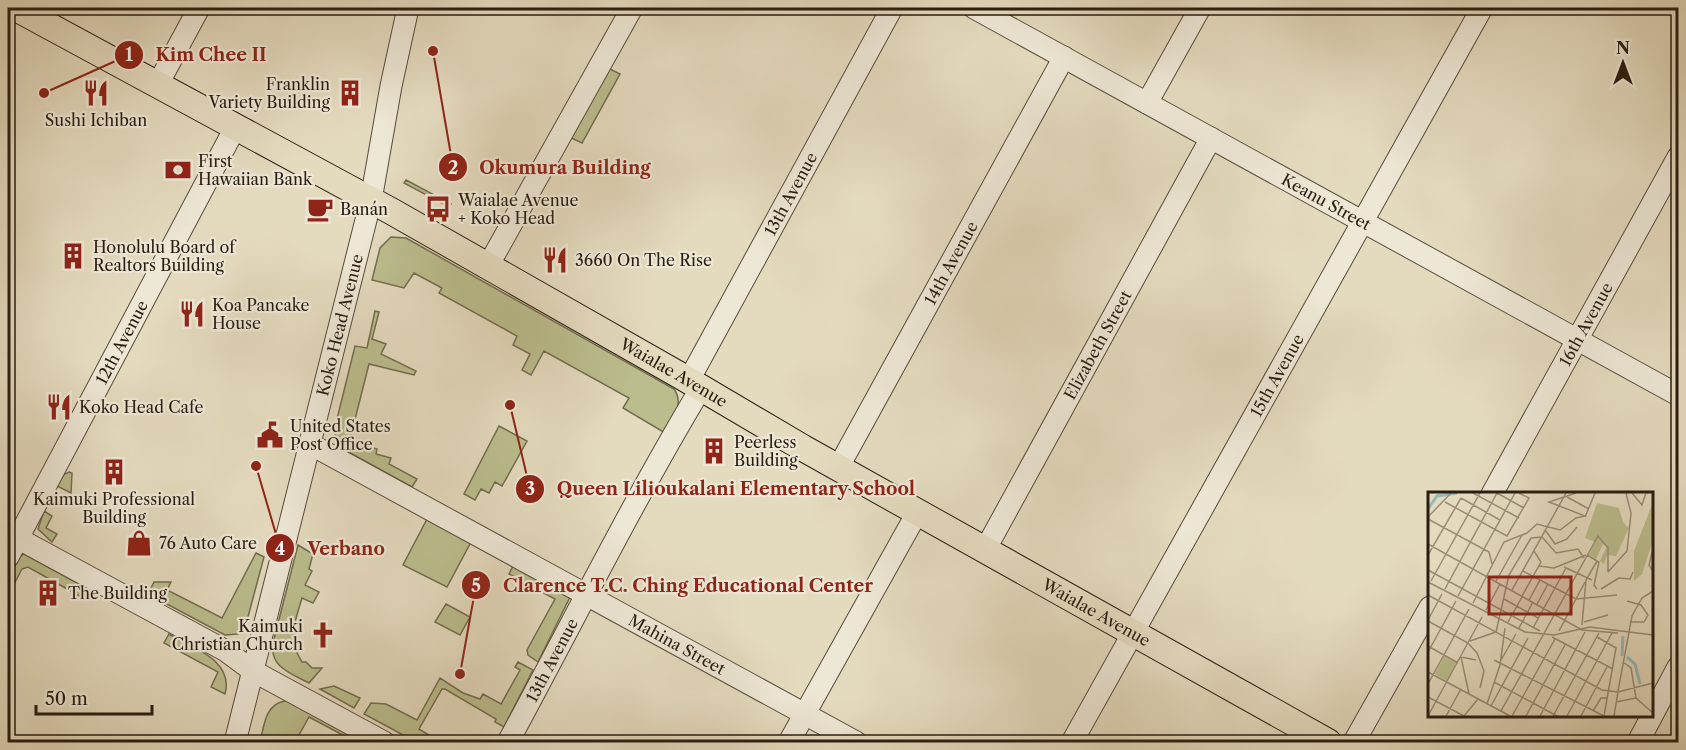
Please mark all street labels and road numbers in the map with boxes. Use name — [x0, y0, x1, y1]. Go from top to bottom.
street label: 13th Avenue — [760, 149, 821, 239]
street label: Keanu Street — [1278, 169, 1375, 234]
street label: 14th Avenue — [920, 218, 982, 308]
street label: Koko Head Avenue — [312, 252, 367, 398]
street label: 16th Avenue — [1555, 279, 1617, 369]
street label: Elizabeth Street — [1060, 287, 1136, 403]
street label: 12th Avenue — [91, 297, 152, 388]
street label: 15th Avenue — [1246, 330, 1308, 420]
street label: Waialae Avenue — [616, 333, 731, 411]
street label: Waialae Avenue — [1038, 574, 1154, 651]
street label: Mahina Street — [625, 610, 729, 679]
street label: 13th Avenue — [521, 615, 582, 705]

